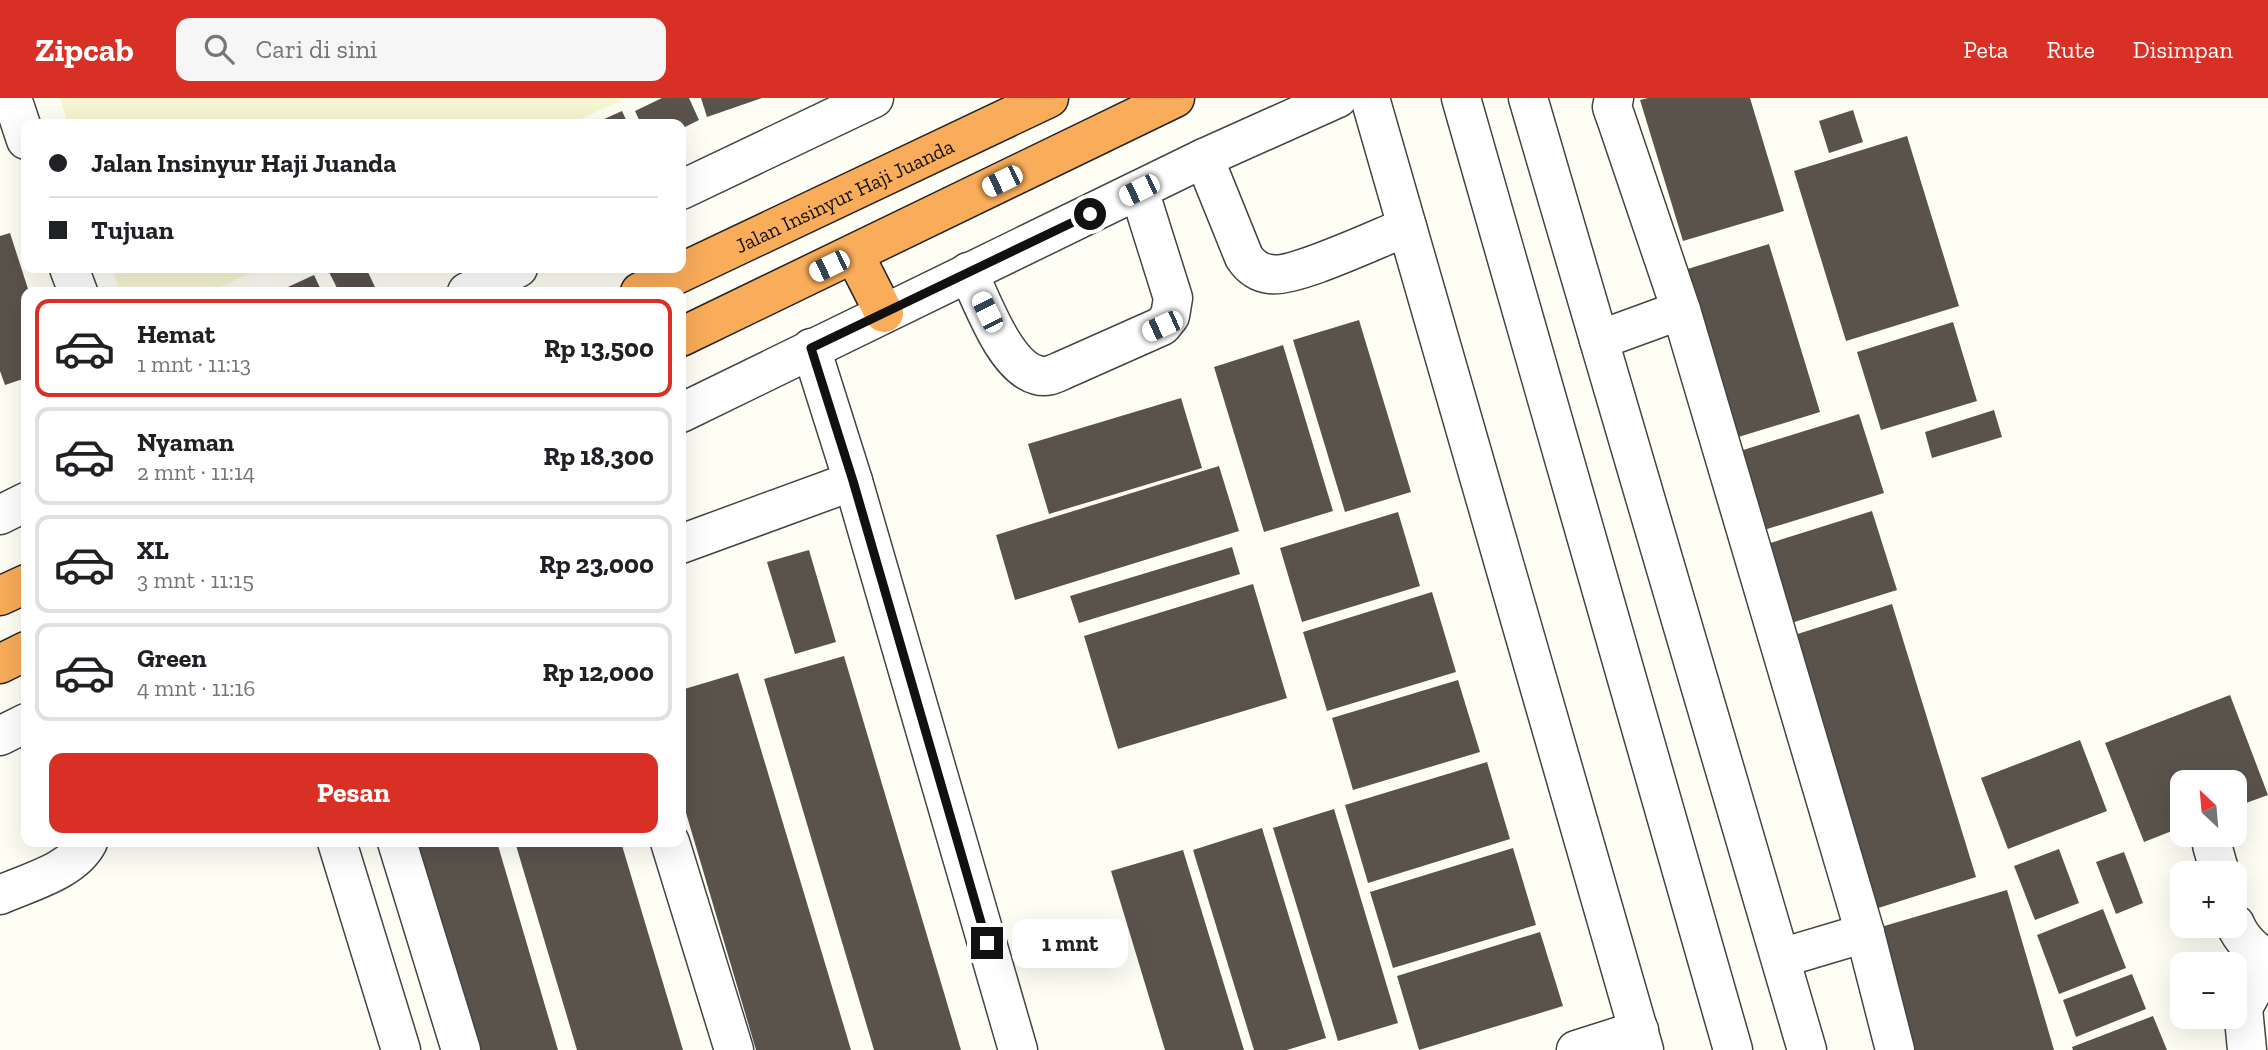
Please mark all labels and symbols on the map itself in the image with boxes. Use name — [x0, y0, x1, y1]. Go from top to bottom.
street label: Jalan Insinyur Haji Juanda — [731, 133, 958, 258]
car — [979, 162, 1026, 200]
car — [1116, 171, 1163, 209]
route start — [1074, 198, 1106, 230]
car — [806, 247, 853, 285]
car — [969, 289, 1006, 335]
car — [1139, 308, 1186, 344]
north arrow — [2170, 770, 2247, 847]
callout: 1 mnt — [1012, 918, 1127, 968]
route end — [971, 927, 1003, 959]

